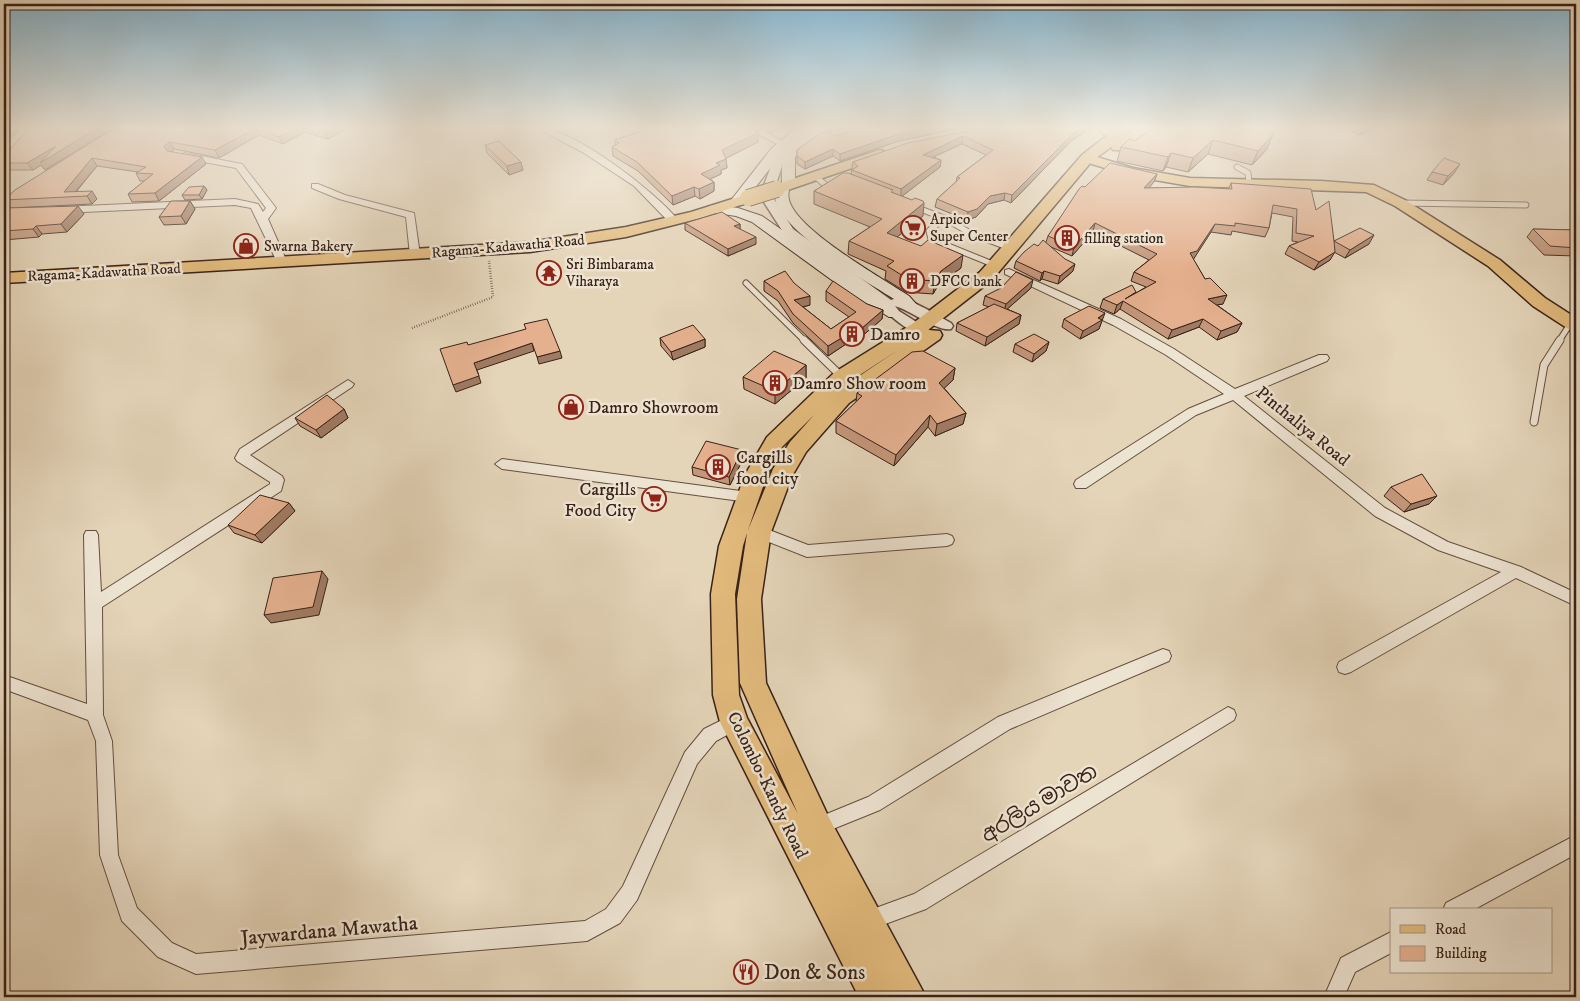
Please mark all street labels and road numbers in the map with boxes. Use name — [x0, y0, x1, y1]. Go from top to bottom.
street label: Ragama-Kadawatha Road — [431, 230, 586, 263]
street label: Ragama-Kadawatha Road — [27, 259, 182, 286]
street label: Pinthaliya Road — [1251, 382, 1354, 471]
street label: Colombo-Kandy Road — [722, 708, 812, 863]
street label: අරලිය මාවත — [977, 759, 1102, 849]
street label: Jaywardana Mawatha — [237, 910, 419, 952]

